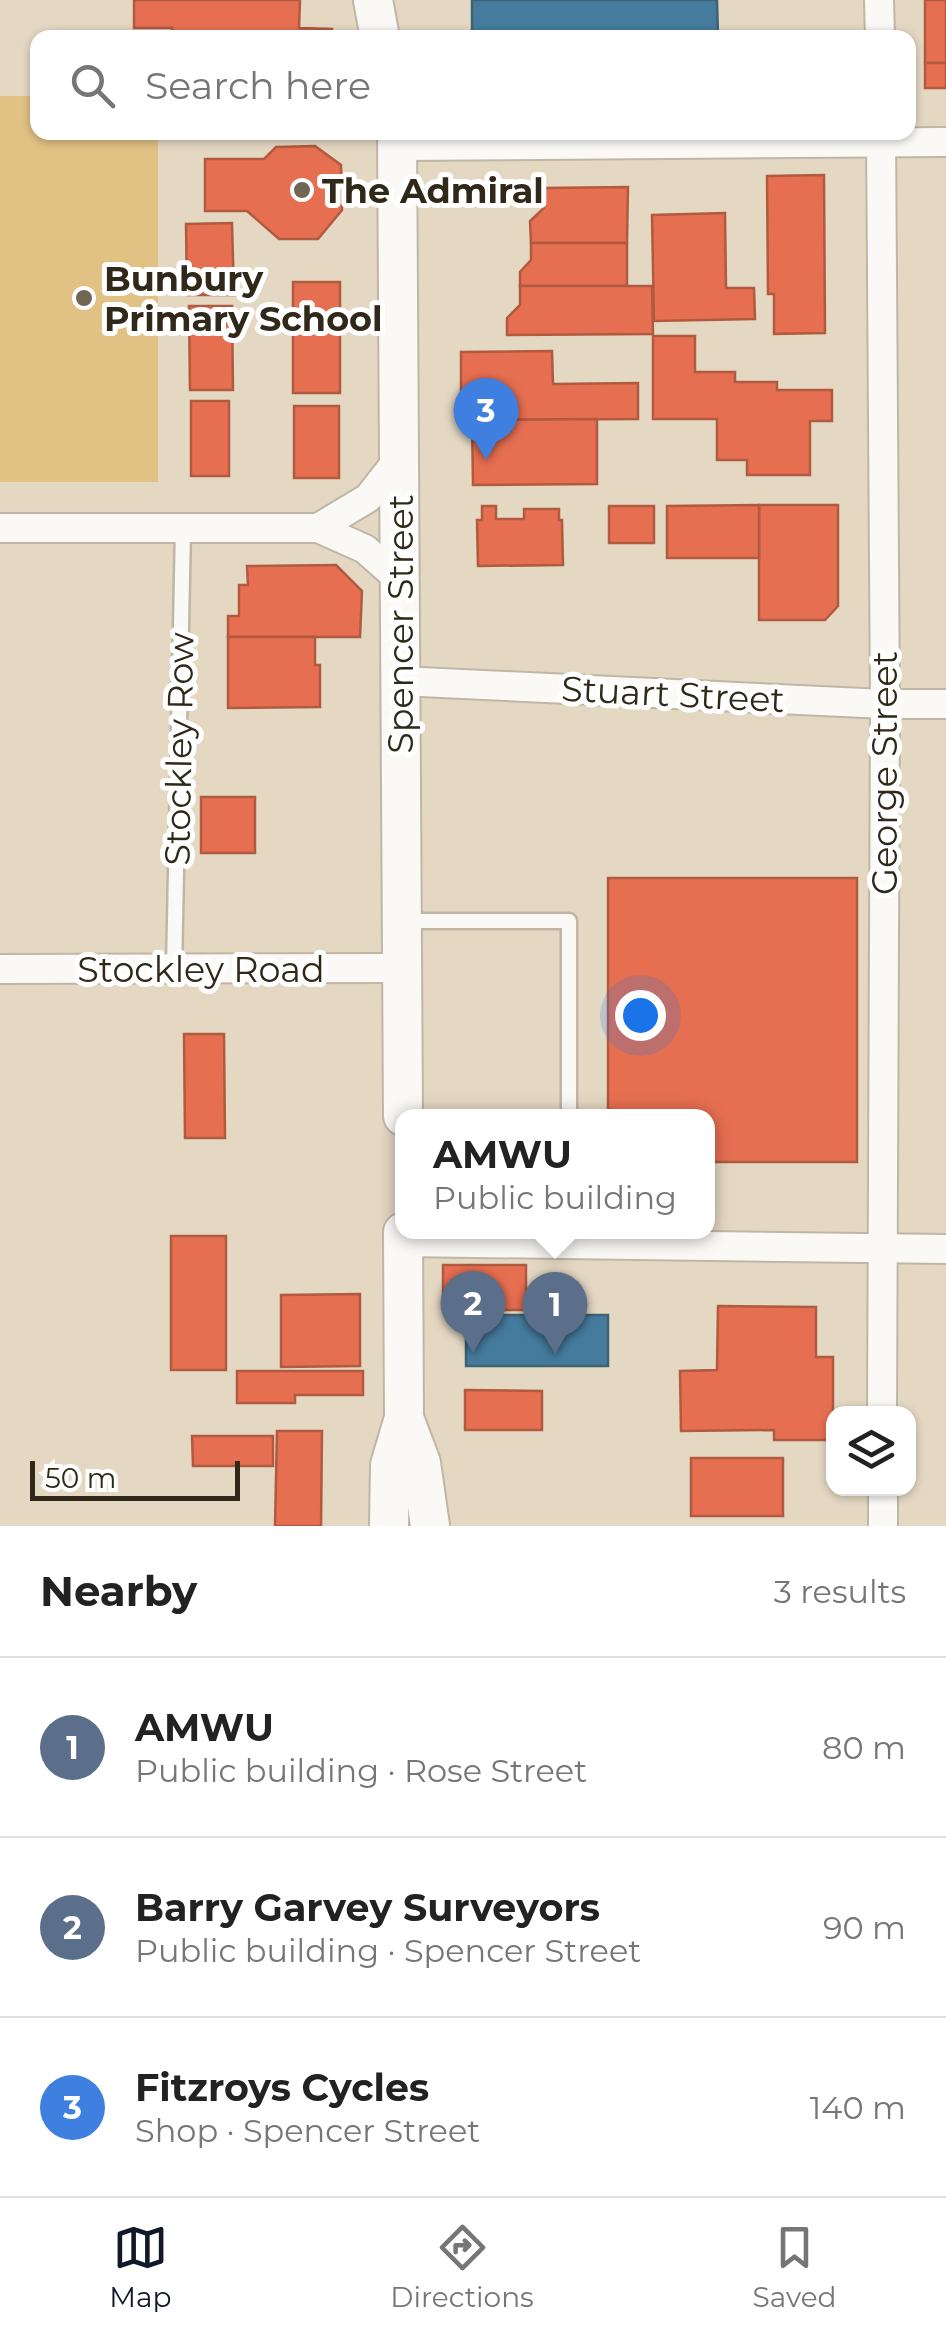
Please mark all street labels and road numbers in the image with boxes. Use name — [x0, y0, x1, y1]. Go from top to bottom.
street label: Spencer Street — [379, 494, 422, 754]
street label: Stockley Row — [155, 632, 203, 866]
street label: George Street — [863, 651, 906, 895]
street label: Stuart Street — [560, 667, 786, 721]
street label: Stockley Road — [77, 948, 325, 991]

